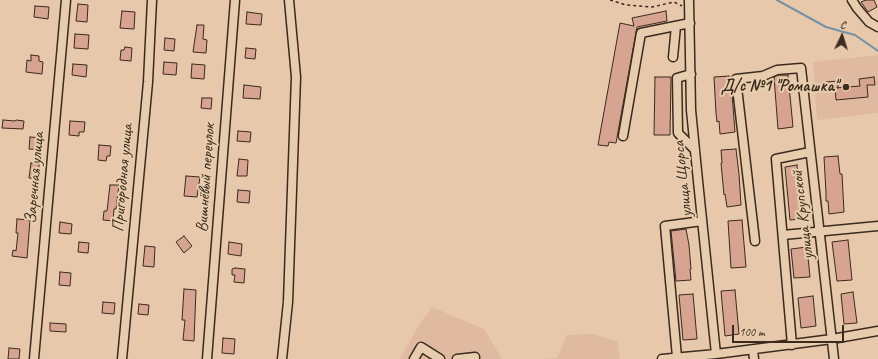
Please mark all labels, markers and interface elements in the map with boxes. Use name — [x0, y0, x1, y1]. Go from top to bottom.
north arrow — [822, 16, 862, 56]
text: С — [840, 17, 846, 31]
place label: Д/с №1 "Ромашка" — [721, 77, 838, 97]
marker: Д/с №1 "Ромашка" — [841, 82, 851, 92]
street label: Пригородная улица — [108, 123, 138, 233]
street label: Вишнёвый переулок — [192, 123, 220, 233]
street label: Заречная улица — [21, 131, 49, 225]
street label: улица Щорса — [669, 140, 697, 218]
street label: улица Крупской — [787, 169, 819, 261]
scale bar — [734, 317, 846, 343]
text: 100 m — [739, 324, 765, 340]

